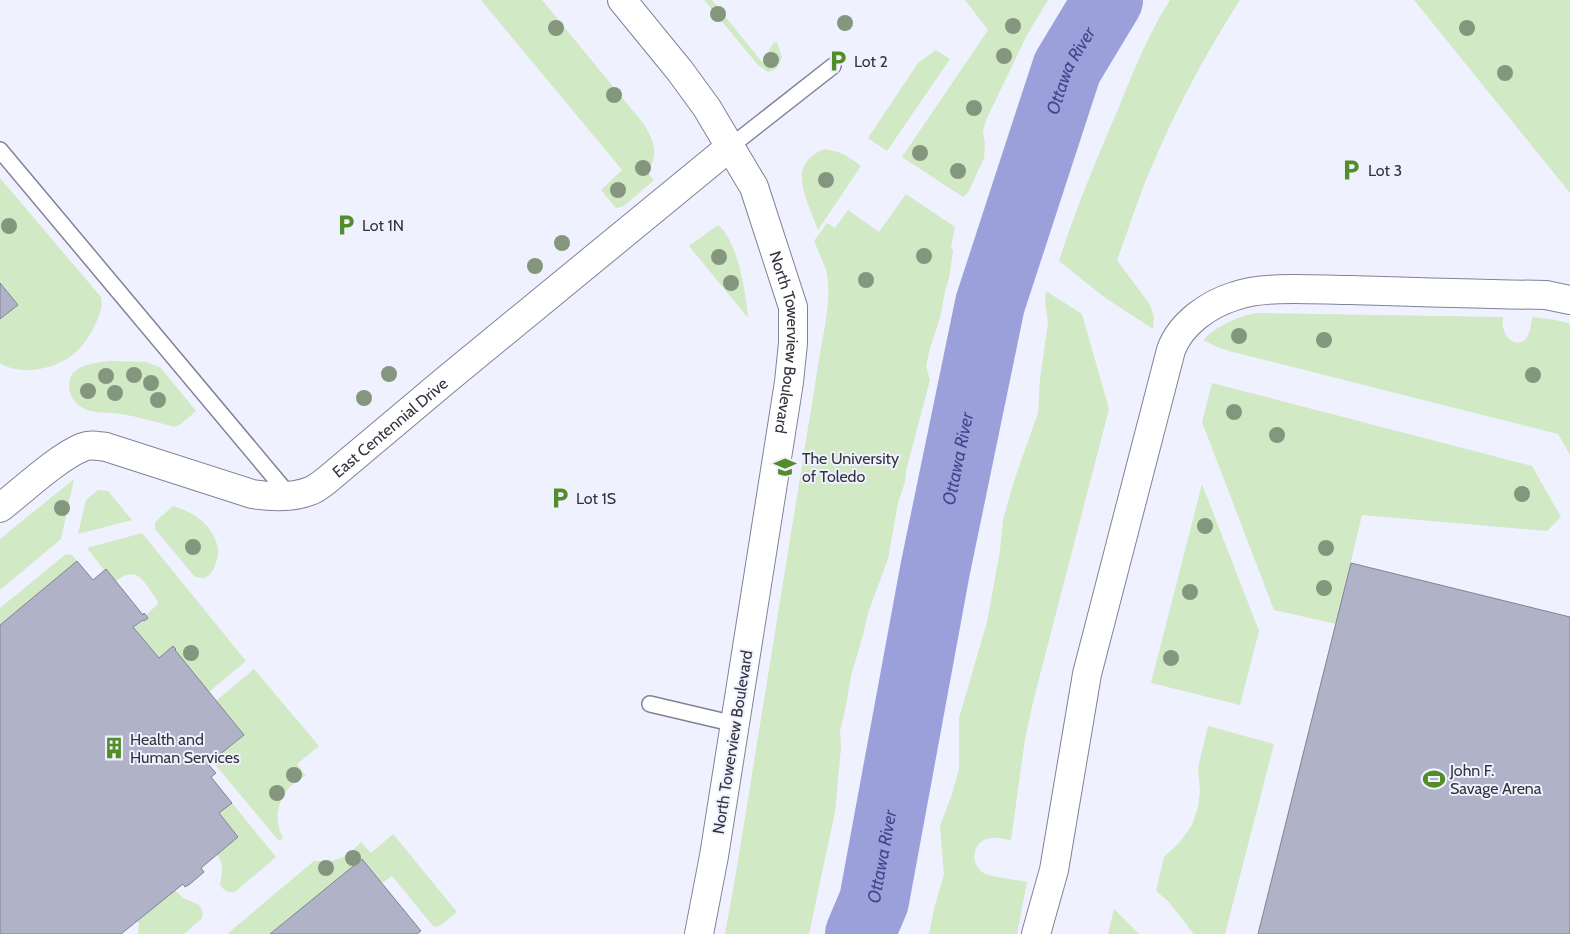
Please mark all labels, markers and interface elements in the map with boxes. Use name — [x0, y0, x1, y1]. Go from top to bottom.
water label: Ottawa River — [1042, 22, 1101, 117]
parking icon: Lot 2 — [825, 48, 851, 74]
place label: Lot 2 — [854, 52, 888, 71]
parking icon: Lot 3 — [1338, 157, 1364, 183]
place label: Lot 3 — [1368, 161, 1402, 180]
parking icon: Lot 1N — [333, 212, 359, 238]
place label: Lot 1N — [362, 216, 404, 235]
street label: North Towerview Boulevard — [765, 249, 802, 435]
street label: East Centennial Drive — [329, 374, 452, 481]
water label: Ottawa River — [938, 409, 979, 507]
place label: The University of Toledo — [802, 449, 899, 486]
school or university icon: The University of Toledo — [772, 454, 798, 480]
parking icon: Lot 1S — [547, 485, 573, 511]
place label: Lot 1S — [576, 489, 616, 508]
street label: North Towerview Boulevard — [709, 649, 756, 835]
place label: Health and Human Services — [130, 730, 240, 767]
building icon: Health and Human Services — [101, 735, 127, 761]
place label: John F. Savage Arena — [1449, 761, 1542, 798]
sports icon: John F. Savage Arena — [1421, 766, 1447, 792]
water label: Ottawa River — [863, 807, 902, 905]

